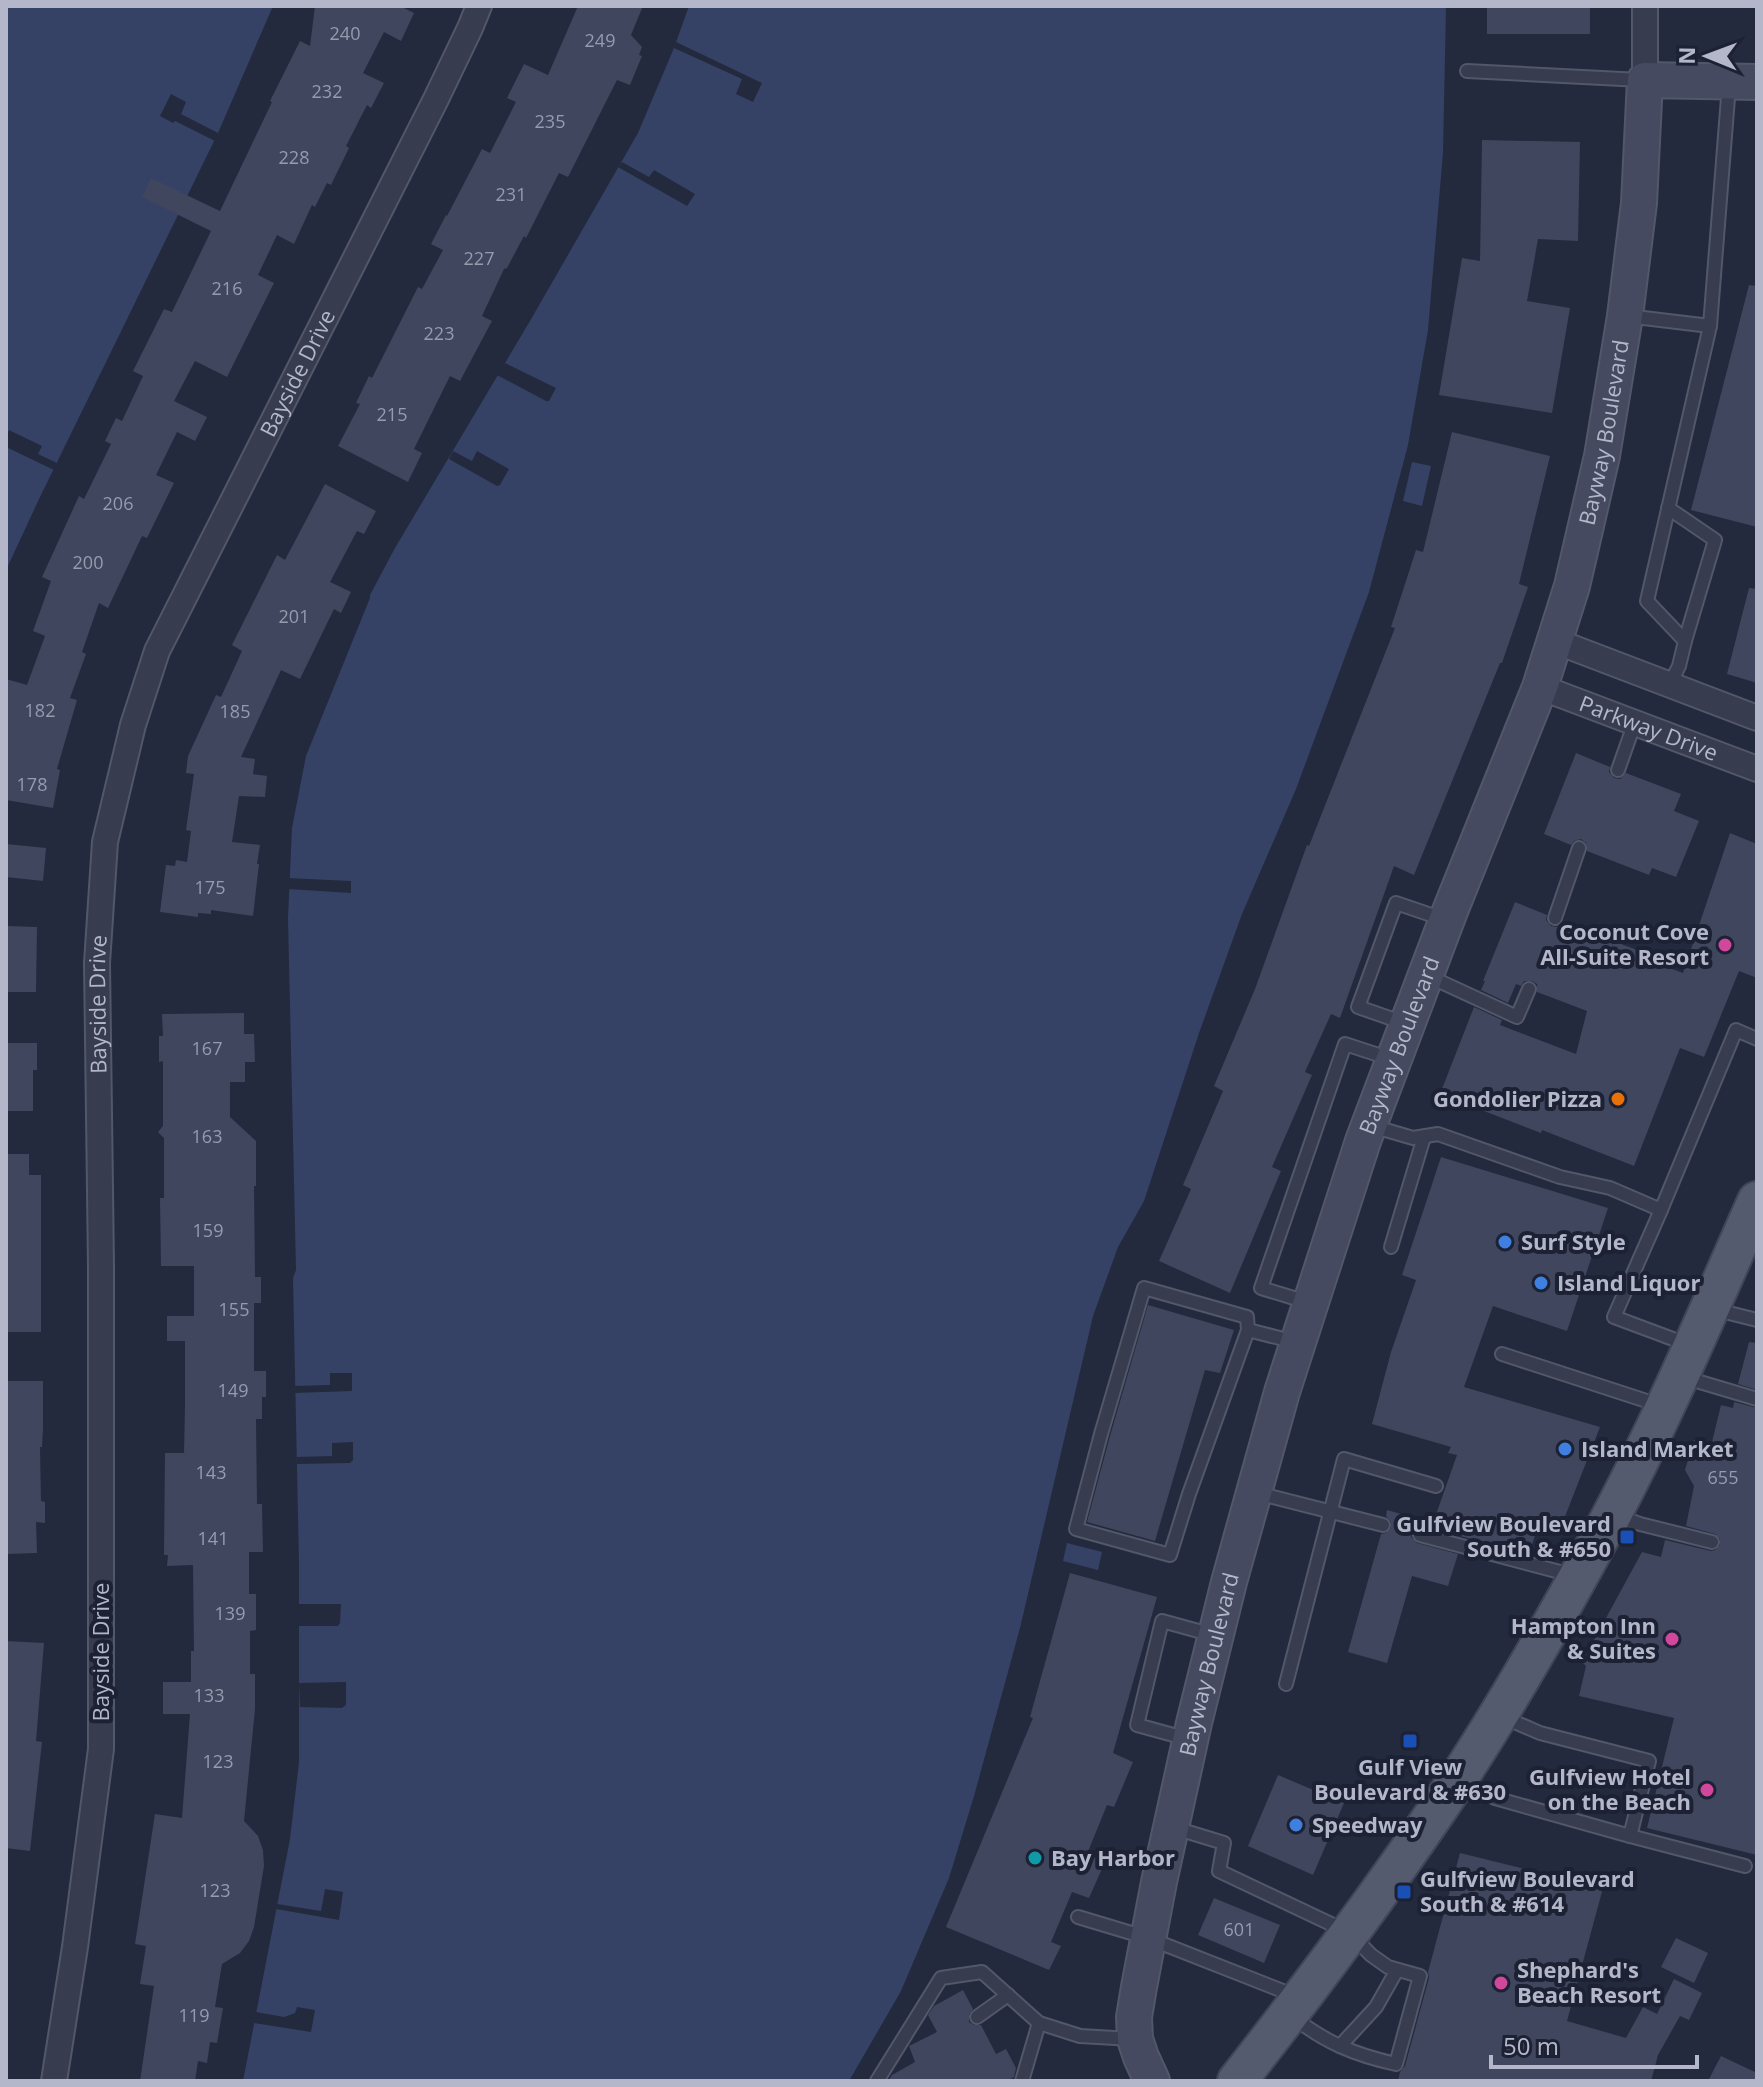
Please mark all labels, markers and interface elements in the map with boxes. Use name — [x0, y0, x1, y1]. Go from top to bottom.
north arrow — [1667, 16, 1747, 96]
house number: 240 — [330, 21, 360, 45]
house number: 249 — [585, 28, 615, 52]
text: N — [1671, 46, 1701, 65]
house number: 232 — [312, 79, 342, 103]
house number: 235 — [535, 109, 565, 133]
house number: 228 — [279, 145, 309, 169]
house number: 231 — [496, 182, 526, 206]
house number: 227 — [464, 246, 494, 270]
house number: 216 — [212, 276, 242, 300]
street label: Bayside Drive — [252, 304, 341, 442]
house number: 223 — [424, 321, 454, 345]
street label: Bayway Boulevard — [1571, 337, 1635, 528]
house number: 215 — [377, 402, 407, 426]
house number: 206 — [103, 491, 133, 515]
house number: 200 — [73, 550, 103, 574]
house number: 201 — [279, 604, 309, 628]
street label: Parkway Drive — [1575, 687, 1722, 767]
house number: 182 — [25, 698, 55, 722]
house number: 185 — [220, 699, 250, 723]
house number: 178 — [17, 772, 47, 796]
house number: 175 — [195, 875, 225, 899]
place label: Coconut Cove All-Suite Resort — [1540, 916, 1709, 971]
street label: Bayside Drive — [81, 934, 113, 1074]
marker: Coconut Cove All-Suite Resort — [1716, 936, 1734, 954]
street label: Bayway Boulevard — [1351, 952, 1446, 1138]
house number: 167 — [192, 1036, 222, 1060]
place label: Gondolier Pizza — [1433, 1083, 1602, 1113]
marker: Gondolier Pizza — [1609, 1090, 1627, 1108]
house number: 163 — [192, 1124, 222, 1148]
house number: 159 — [193, 1218, 223, 1242]
place label: Surf Style — [1521, 1226, 1626, 1256]
marker: Surf Style — [1496, 1233, 1514, 1251]
place label: Island Liquor — [1557, 1267, 1700, 1297]
marker: Island Liquor — [1532, 1274, 1550, 1292]
house number: 155 — [219, 1297, 249, 1321]
house number: 149 — [218, 1378, 248, 1402]
place label: Island Market — [1581, 1433, 1734, 1463]
marker: Island Market — [1556, 1440, 1574, 1458]
house number: 143 — [196, 1460, 226, 1484]
house number: 655 — [1708, 1465, 1738, 1489]
place label: Gulfview Boulevard South & #650 — [1396, 1508, 1611, 1563]
house number: 141 — [198, 1526, 228, 1550]
marker: Gulfview Boulevard South & #650 — [1618, 1528, 1636, 1546]
street label: Bayway Boulevard — [1171, 1569, 1245, 1759]
street label: Bayside Drive — [85, 1583, 115, 1721]
house number: 139 — [215, 1601, 245, 1625]
place label: Hampton Inn & Suites — [1511, 1610, 1656, 1665]
marker: Hampton Inn & Suites — [1663, 1630, 1681, 1648]
house number: 133 — [194, 1683, 224, 1707]
marker: Gulf View Boulevard & #630 — [1401, 1732, 1419, 1750]
house number: 123 — [203, 1749, 233, 1773]
place label: Gulf View Boulevard & #630 — [1314, 1751, 1506, 1806]
place label: Gulfview Hotel on the Beach — [1529, 1761, 1691, 1816]
marker: Gulfview Hotel on the Beach — [1698, 1781, 1716, 1799]
place label: Speedway — [1312, 1809, 1423, 1839]
marker: Speedway — [1287, 1816, 1305, 1834]
place label: Bay Harbor — [1051, 1842, 1175, 1872]
marker: Bay Harbor — [1026, 1849, 1044, 1867]
place label: Gulfview Boulevard South & #614 — [1420, 1863, 1635, 1918]
house number: 123 — [200, 1878, 230, 1902]
marker: Gulfview Boulevard South & #614 — [1395, 1883, 1413, 1901]
house number: 601 — [1224, 1917, 1254, 1941]
place label: Shephard's Beach Resort — [1517, 1954, 1661, 2009]
marker: Shephard's Beach Resort — [1492, 1974, 1510, 1992]
house number: 119 — [179, 2003, 209, 2027]
scale bar — [1491, 2019, 1697, 2069]
text: 50 m — [1503, 2029, 1559, 2062]

